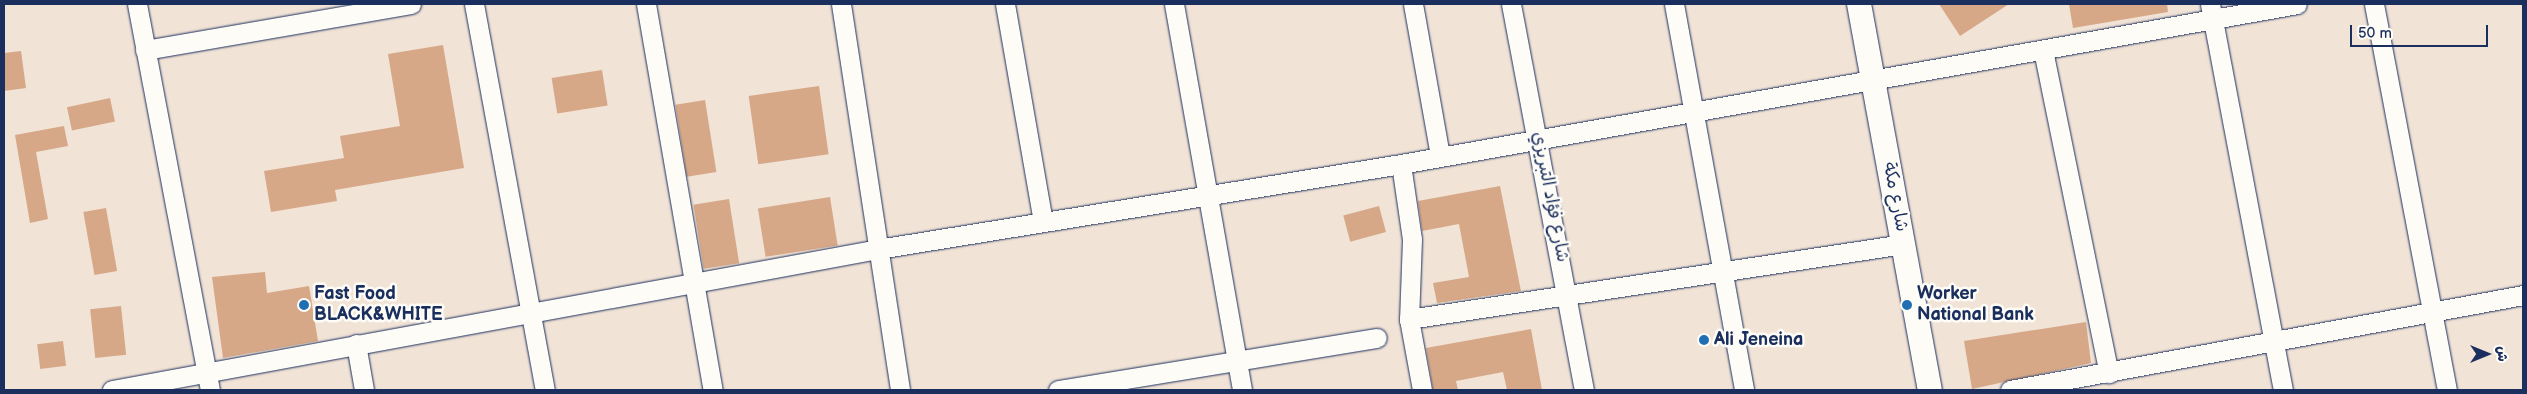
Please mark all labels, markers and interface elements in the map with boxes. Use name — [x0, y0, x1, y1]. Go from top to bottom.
scale bar — [2352, 15, 2490, 47]
text: 50 m — [2358, 24, 2392, 43]
street label: شارع فؤاد التبريزي — [1527, 130, 1573, 264]
street label: شارع مكة — [1878, 160, 1912, 234]
place label: Fast Food BLACK&WHITE — [314, 284, 443, 326]
place label: Worker National Bank — [1917, 284, 2034, 326]
marker: Fast Food BLACK&WHITE — [298, 299, 310, 311]
marker: Worker National Bank — [1901, 299, 1913, 311]
place label: Ali Jeneina — [1714, 329, 1803, 351]
north arrow — [2462, 329, 2512, 379]
marker: Ali Jeneina — [1698, 334, 1710, 346]
text: ش — [2494, 346, 2511, 362]

